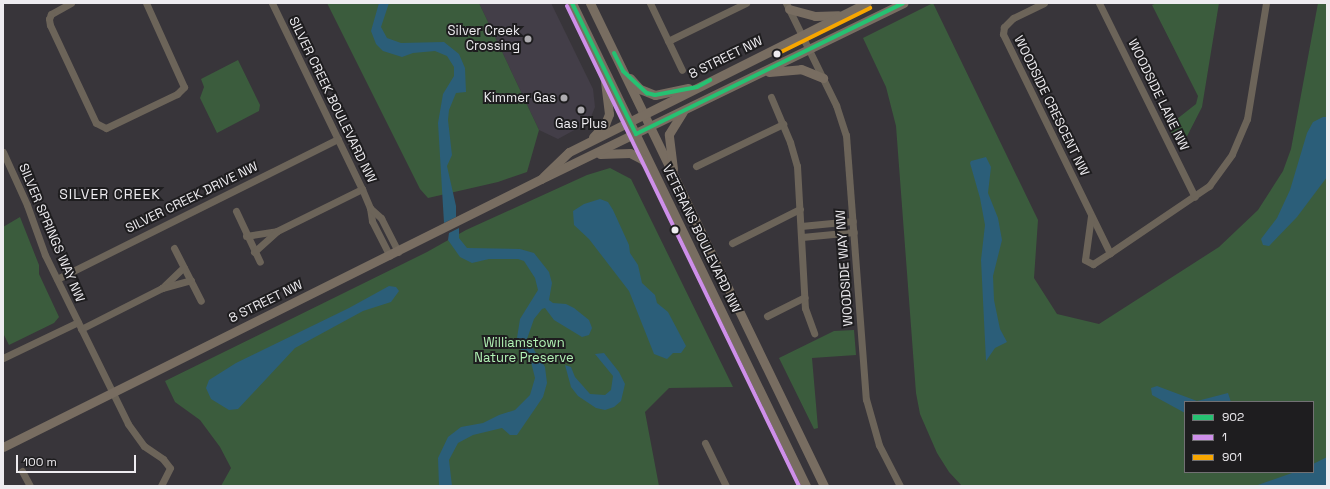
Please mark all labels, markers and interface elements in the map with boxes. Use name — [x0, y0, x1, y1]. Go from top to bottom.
street label: SILVER CREEK BOULEVARD NW — [285, 14, 379, 186]
place label: Silver Creek Crossing — [448, 24, 520, 55]
street label: 8 STREET NW — [686, 33, 766, 83]
street label: WOODSIDE CRESCENT NW — [1010, 33, 1092, 179]
marker: Silver Creek Crossing — [523, 34, 533, 44]
street label: WOODSIDE LANE NW — [1124, 37, 1192, 153]
unlabelled marker — [772, 49, 782, 59]
place label: Kimmer Gas — [484, 90, 556, 106]
marker: Kimmer Gas — [559, 93, 569, 103]
marker: Gas Plus — [576, 105, 586, 115]
place label: Gas Plus — [555, 116, 607, 132]
street label: SILVER CREEK DRIVE NW — [123, 159, 261, 237]
street label: SILVER SPRINGS WAY NW — [15, 161, 87, 305]
street label: VETERANS BOULEVARD NW — [658, 162, 744, 316]
district label: SILVER CREEK — [59, 186, 161, 202]
street label: WOODSIDE WAY NW — [833, 209, 857, 327]
unlabelled marker — [670, 225, 680, 235]
street label: 8 STREET NW — [226, 277, 306, 327]
park label: Williamstown Nature Preserve — [474, 336, 574, 367]
legend — [1184, 401, 1314, 473]
text: 902 — [1222, 409, 1244, 425]
text: 1 — [1222, 429, 1227, 445]
scale bar — [18, 447, 138, 473]
text: 901 — [1222, 449, 1242, 465]
text: 100 m — [23, 454, 57, 470]

